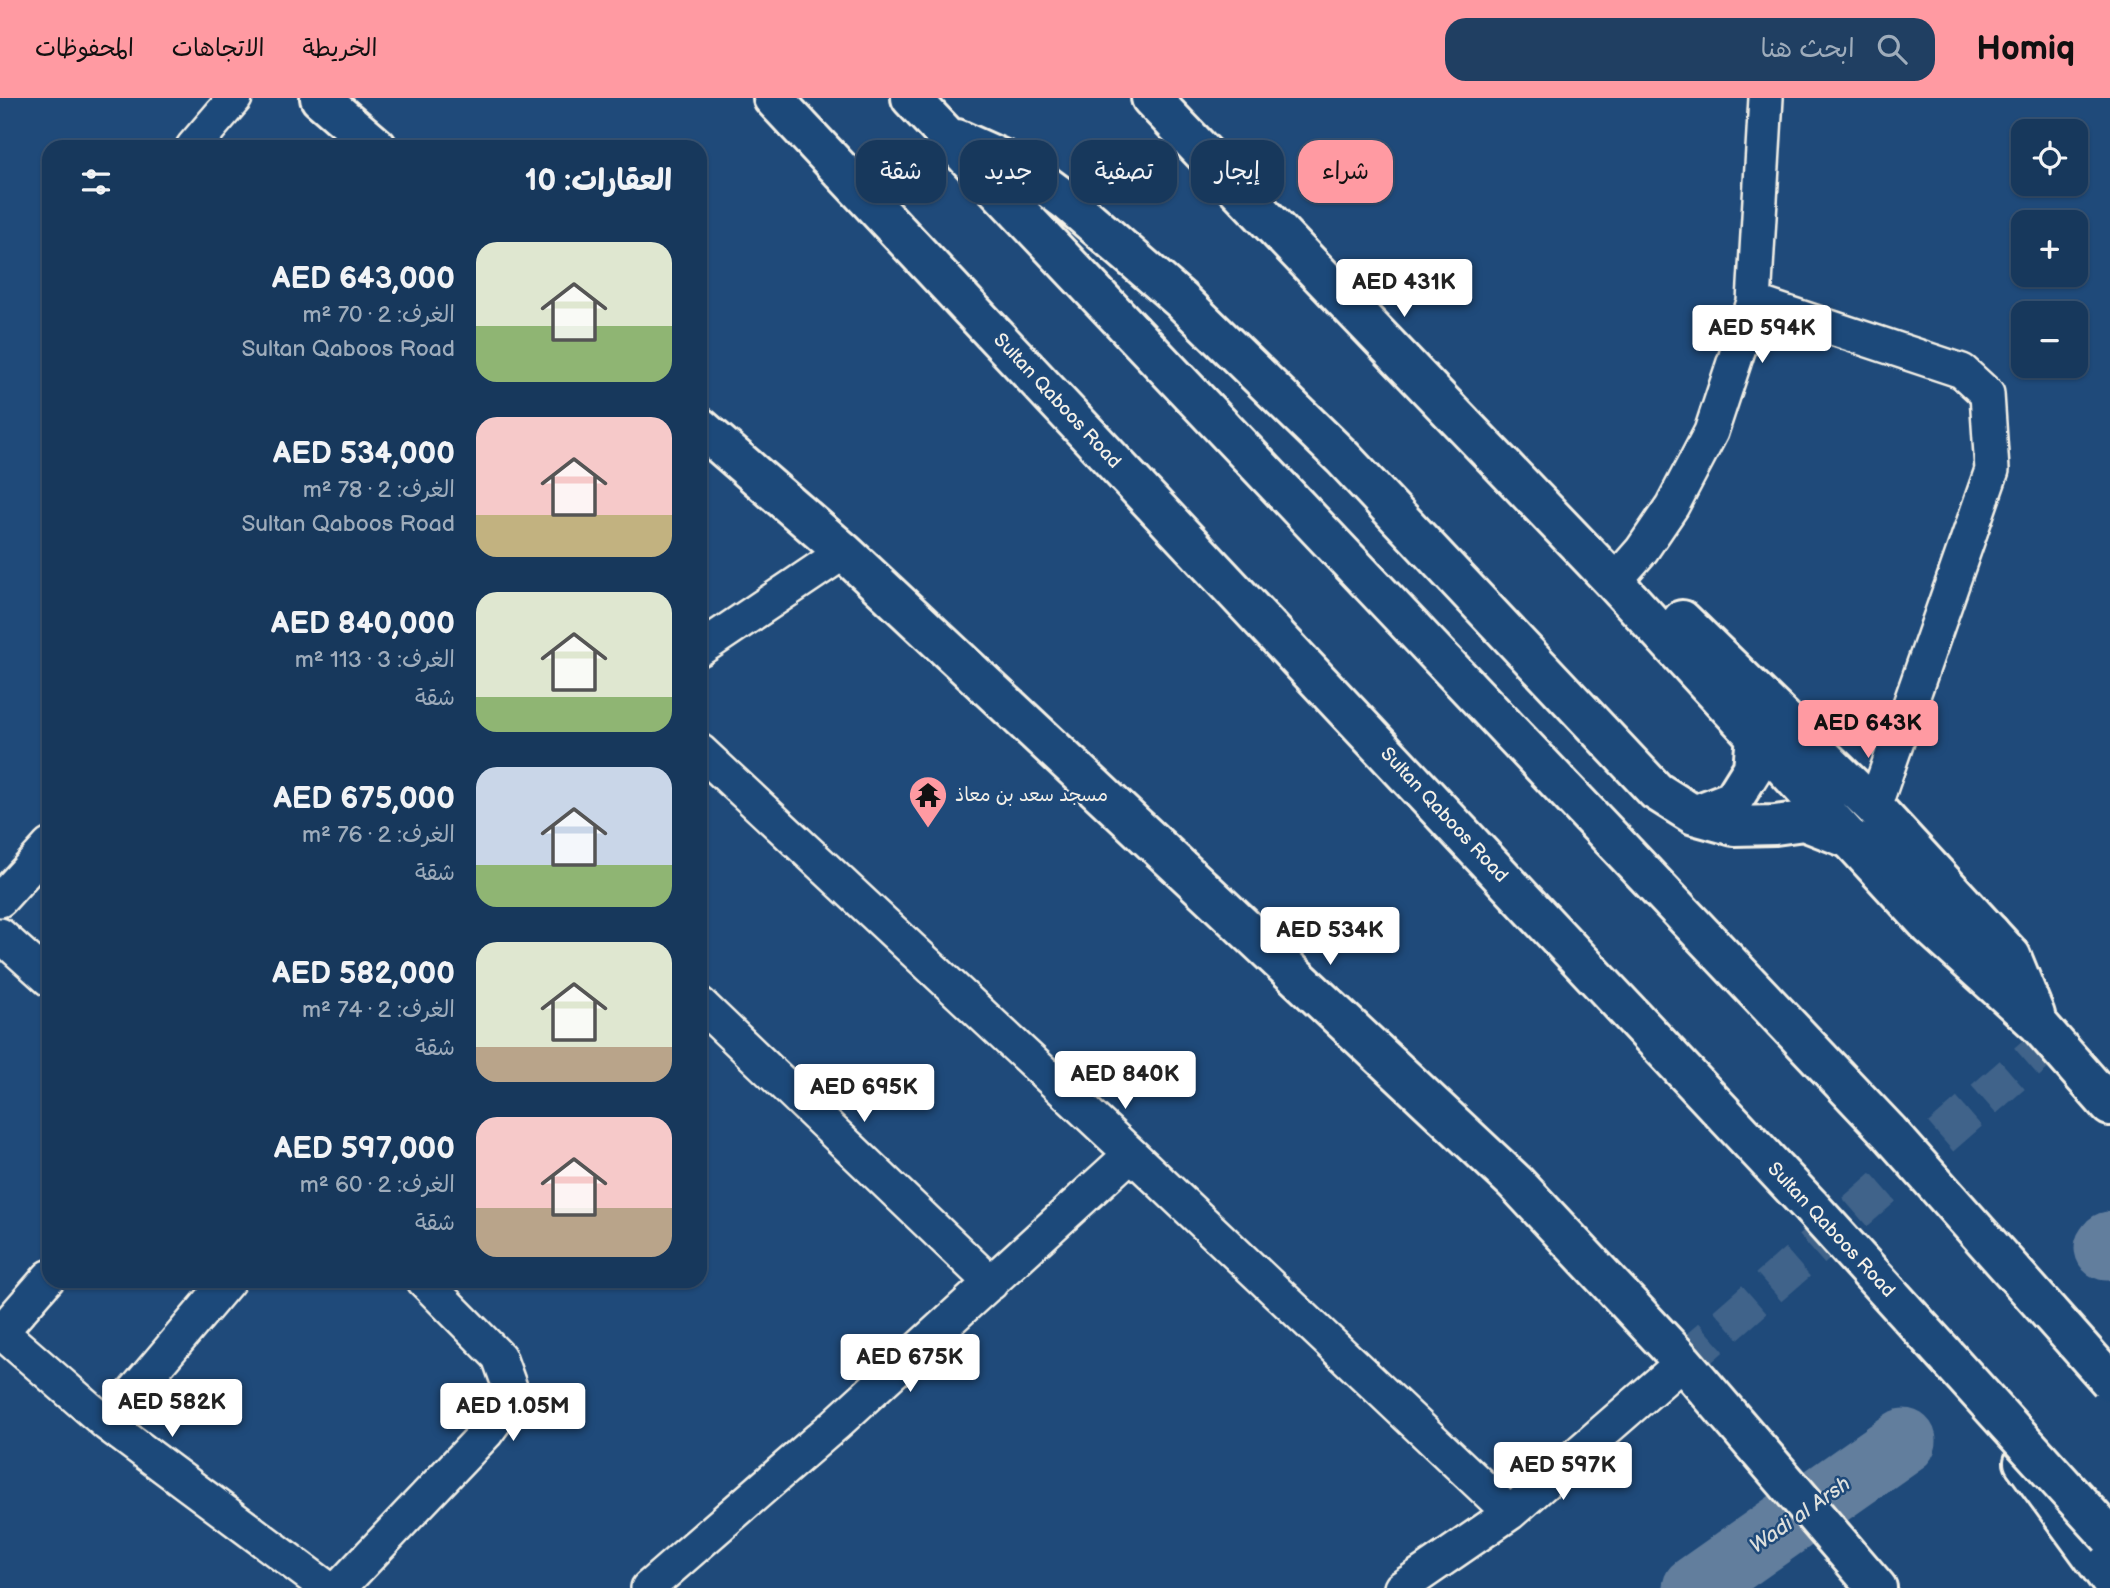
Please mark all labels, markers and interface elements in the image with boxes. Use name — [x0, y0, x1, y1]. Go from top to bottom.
search box — [1445, 18, 1935, 81]
text: Homiq — [1977, 29, 2075, 69]
icon: search — [1873, 30, 1911, 68]
text: المحفوظات — [35, 34, 134, 63]
text: الاتجاهات — [172, 34, 265, 63]
text: الخريطة — [303, 34, 377, 63]
text: ابحث هنا — [1761, 34, 1855, 65]
map controls — [2011, 119, 2088, 378]
button: locate — [2011, 119, 2088, 196]
chip: شقة — [856, 140, 946, 203]
chip: جديد — [960, 140, 1057, 203]
chip: تصفية — [1071, 140, 1177, 203]
chip: إيجار — [1191, 140, 1284, 203]
chip: شراء — [1298, 140, 1393, 203]
icon: filters — [77, 163, 115, 201]
text: العقارات: 10 — [525, 163, 672, 199]
button: + — [2011, 210, 2088, 287]
pin: AED 431K — [1332, 260, 1476, 319]
text: AED 643,000 — [272, 261, 455, 297]
text: AED 431K — [1352, 268, 1456, 296]
icon: home — [532, 270, 616, 354]
text: الغرف: 2 · 70 m² — [303, 301, 455, 329]
button: − — [2011, 301, 2088, 378]
pin: AED 594K — [1690, 306, 1834, 365]
text: AED 594K — [1708, 314, 1816, 342]
street label: Sultan Qaboos Road — [988, 329, 1126, 473]
text: Sultan Qaboos Road — [241, 335, 455, 363]
text: AED 534,000 — [273, 436, 455, 472]
icon: home — [532, 445, 616, 529]
text: الغرف: 2 · 78 m² — [303, 476, 455, 504]
text: Sultan Qaboos Road — [241, 510, 455, 538]
text: AED 840,000 — [271, 606, 455, 642]
icon: home — [532, 620, 616, 704]
text: الغرف: 3 · 113 m² — [295, 646, 455, 674]
text: شقة — [415, 684, 455, 712]
pin: AED 643K — [1796, 700, 1940, 760]
text: AED 643K — [1814, 709, 1922, 737]
street label: Sultan Qaboos Road — [1375, 743, 1513, 887]
temple icon: مسجد سعد بن معاذ — [907, 774, 949, 829]
text: AED 675,000 — [273, 781, 455, 817]
place label: مسجد سعد بن معاذ — [955, 784, 1108, 807]
icon: home — [532, 795, 616, 879]
text: الغرف: 2 · 76 m² — [302, 821, 455, 849]
text: شقة — [415, 859, 455, 887]
pin: AED 534K — [1258, 908, 1402, 967]
text: AED 534K — [1276, 916, 1384, 944]
text: AED 582,000 — [272, 956, 455, 992]
icon: home — [532, 970, 616, 1054]
text: الغرف: 2 · 74 m² — [302, 996, 455, 1024]
text: شقة — [415, 1034, 455, 1062]
pin: AED 840K — [1053, 1052, 1197, 1111]
text: AED 840K — [1071, 1060, 1179, 1088]
pin: AED 695K — [792, 1065, 936, 1124]
text: AED 695K — [810, 1073, 918, 1101]
text: AED 597,000 — [274, 1131, 455, 1167]
icon: home — [532, 1145, 616, 1229]
street label: Sultan Qaboos Road — [1762, 1158, 1900, 1302]
text: الغرف: 2 · 60 m² — [300, 1171, 455, 1199]
text: شقة — [415, 1209, 455, 1237]
pin: AED 675K — [838, 1334, 982, 1394]
text: AED 675K — [857, 1343, 963, 1371]
pin: AED 582K — [100, 1380, 244, 1439]
pin: AED 1.05M — [433, 1384, 593, 1443]
text: AED 582K — [118, 1388, 226, 1416]
text: AED 1.05M — [456, 1392, 570, 1420]
pin: AED 597K — [1491, 1442, 1635, 1502]
text: AED 597K — [1510, 1451, 1616, 1479]
water label: Wadi al Arsh — [1745, 1471, 1856, 1559]

